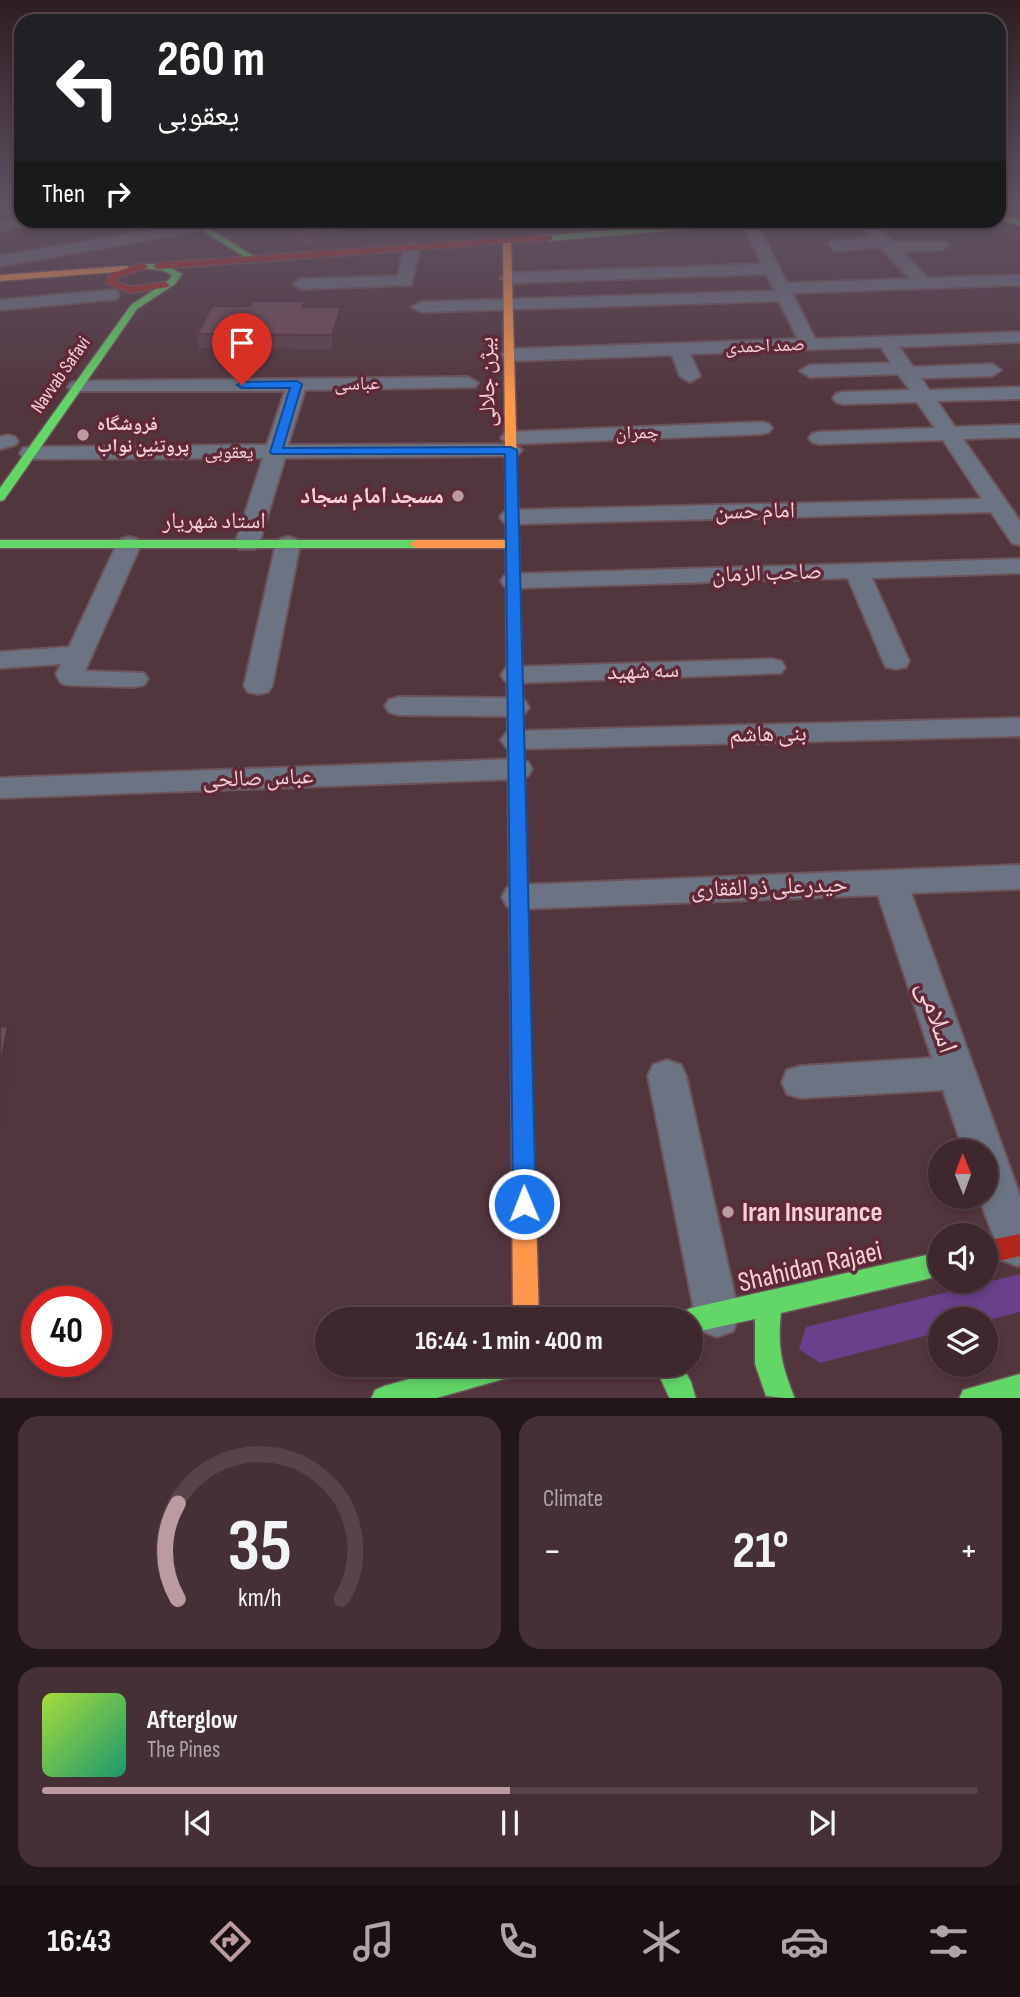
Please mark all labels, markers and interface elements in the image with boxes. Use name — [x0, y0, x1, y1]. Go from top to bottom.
text: 260 m — [157, 31, 265, 90]
icon: left — [42, 42, 133, 133]
text: یعقوبی — [157, 96, 239, 135]
icon: right — [99, 175, 137, 213]
text: Then — [42, 179, 85, 210]
pin — [212, 313, 272, 385]
icon: arrive — [223, 324, 261, 362]
street label: Navvab Safavi — [26, 332, 96, 418]
street label: صمد احمدی — [725, 333, 805, 359]
street label: بیژن جلالی — [472, 337, 502, 427]
street label: عباسی — [334, 372, 380, 396]
place label: فروشگاه پروتئین نواب — [97, 413, 189, 458]
street label: چمران — [615, 421, 659, 445]
marker: فروشگاه پروتئین نواب — [75, 427, 91, 443]
street label: یعقوبی — [205, 441, 254, 464]
place label: مسجد امام سجاد — [300, 482, 444, 511]
marker: مسجد امام سجاد — [450, 488, 466, 504]
street label: امام حسن — [715, 496, 795, 527]
street label: استاد شهریار — [161, 507, 266, 535]
street label: صاحب الزمان — [711, 557, 823, 589]
street label: سه شهید — [606, 656, 680, 686]
street label: بنی هاشم — [729, 719, 807, 750]
street label: عباس صالحی — [202, 762, 314, 794]
street label: حیدرعلی ذوالفقاری — [690, 870, 848, 904]
street label: اسلامی — [909, 977, 965, 1057]
north arrow — [928, 1139, 998, 1209]
map controls — [928, 1139, 998, 1377]
position arrow — [487, 1167, 561, 1241]
place label: Iran Insurance — [742, 1196, 882, 1229]
marker: Iran Insurance — [720, 1204, 736, 1220]
button: sound — [928, 1223, 998, 1293]
street label: Shahidan Rajaei — [735, 1234, 885, 1300]
speed limit sign: 40 — [21, 1286, 112, 1377]
button: layers — [928, 1307, 998, 1377]
text: 16:44 · 1 min · 400 m — [415, 1326, 603, 1357]
text: Climate — [543, 1485, 603, 1513]
text: 35 — [227, 1503, 292, 1591]
text: 21° — [732, 1520, 789, 1583]
text: − — [543, 1529, 562, 1574]
text: + — [959, 1529, 978, 1574]
text: km/h — [238, 1582, 281, 1613]
text: Afterglow — [147, 1705, 238, 1736]
text: The Pines — [147, 1736, 220, 1764]
icon: previous — [179, 1804, 217, 1842]
icon: pause — [491, 1804, 529, 1842]
icon: next — [803, 1804, 841, 1842]
icon: directions — [206, 1917, 255, 1966]
icon: music — [349, 1917, 398, 1966]
icon: phone — [493, 1917, 542, 1966]
icon: climate — [637, 1917, 686, 1966]
icon: car — [780, 1917, 829, 1966]
icon: filters — [924, 1917, 973, 1966]
text: 16:43 — [47, 1922, 111, 1961]

